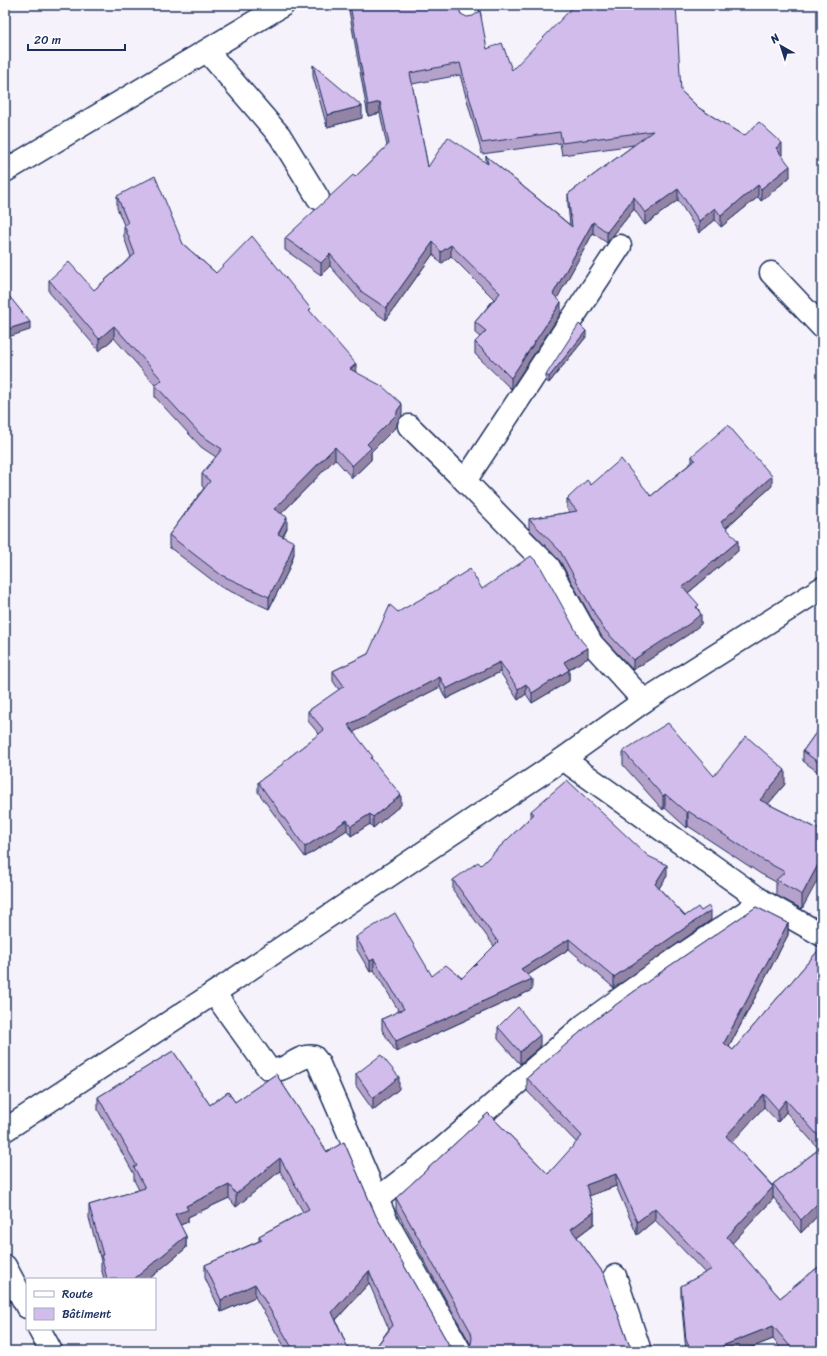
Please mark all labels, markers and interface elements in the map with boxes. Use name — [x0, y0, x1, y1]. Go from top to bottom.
scale bar — [28, 26, 125, 52]
north arrow — [761, 26, 801, 66]
text: 20 m — [34, 29, 61, 51]
text: N — [765, 29, 784, 49]
legend — [26, 1278, 156, 1330]
text: Route — [62, 1283, 93, 1305]
text: Bâtiment — [62, 1303, 111, 1325]

